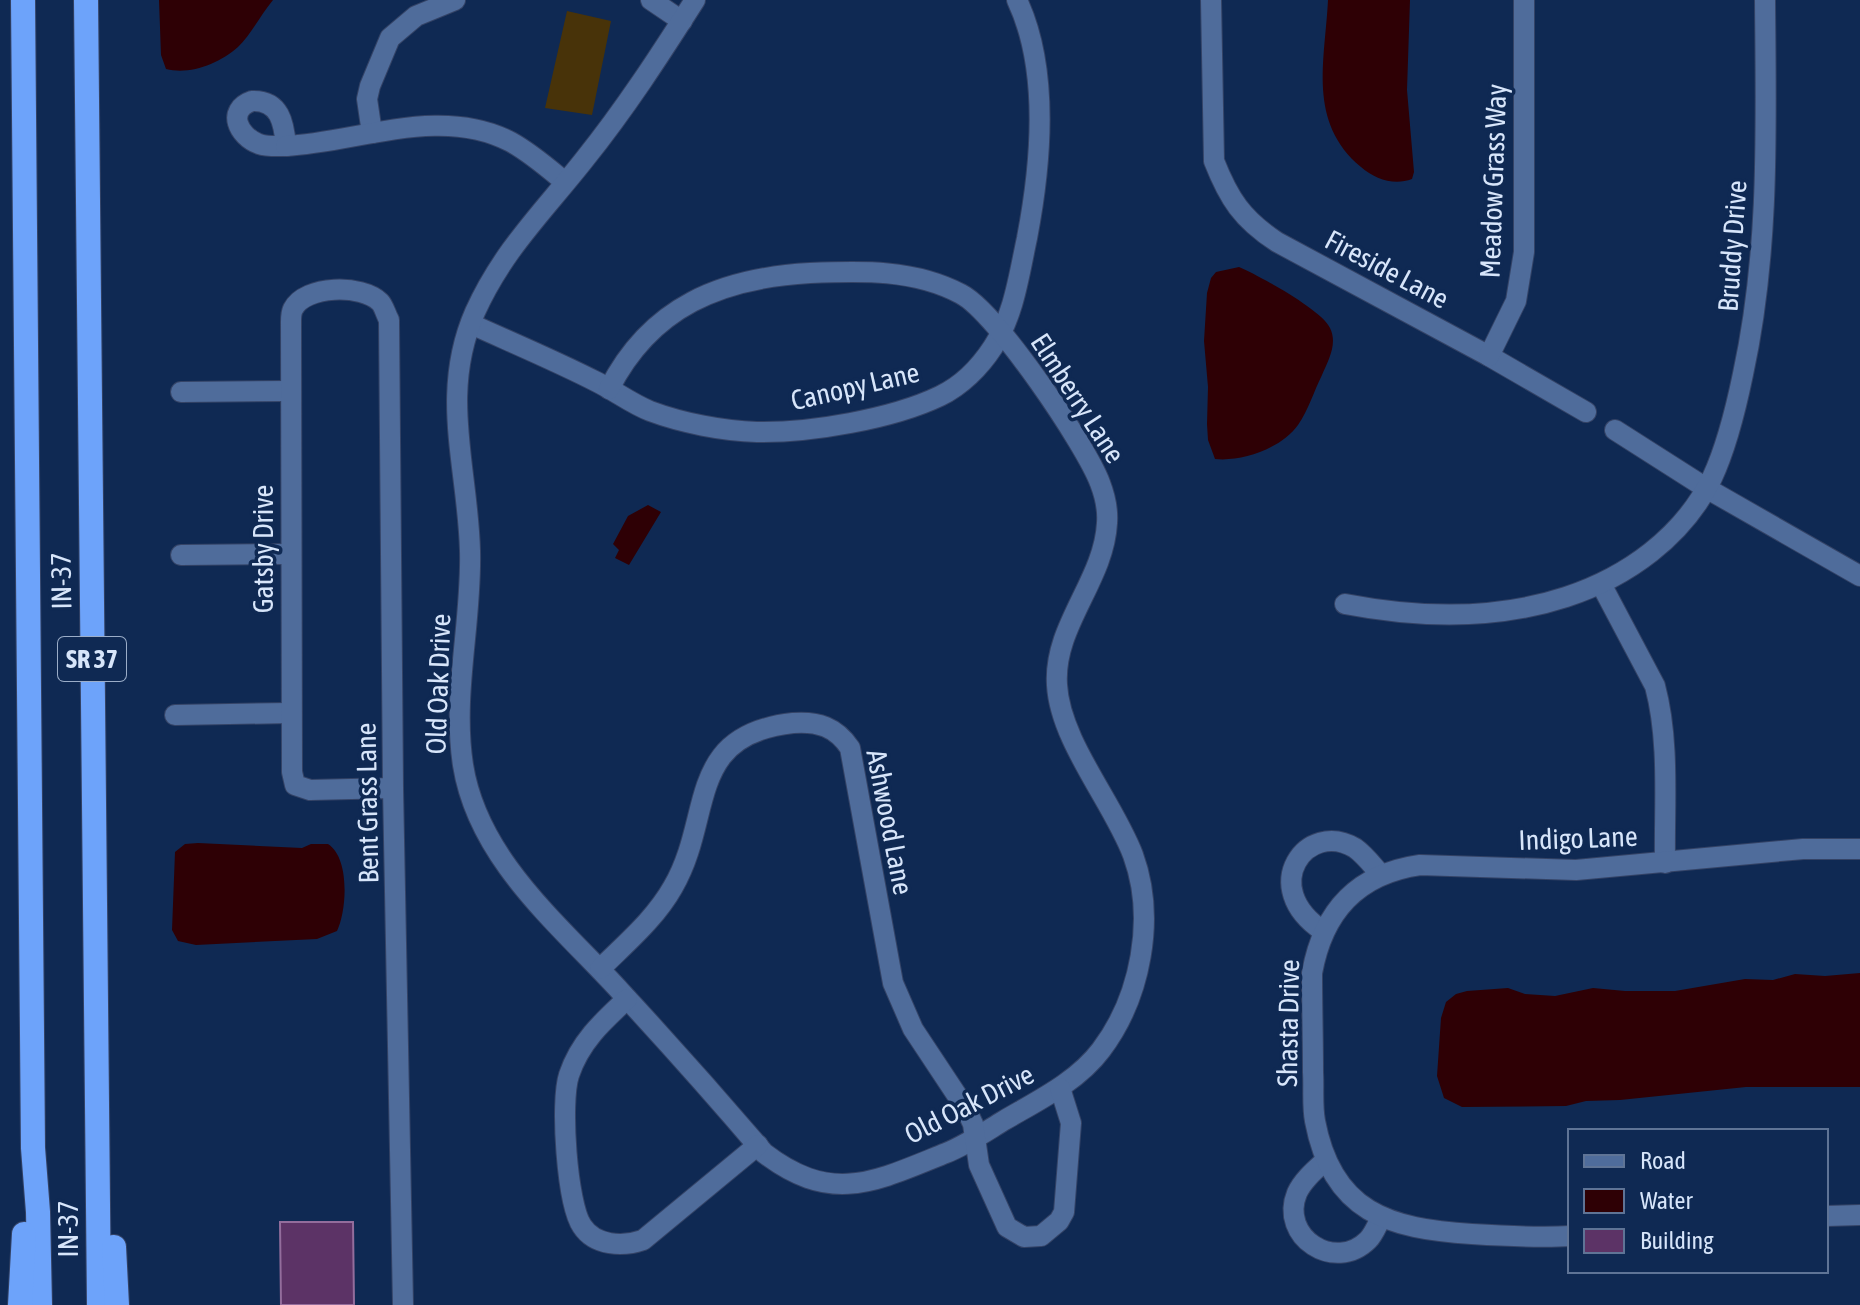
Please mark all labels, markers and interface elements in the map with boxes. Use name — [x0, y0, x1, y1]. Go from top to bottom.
street label: Meadow Grass Way — [1474, 83, 1512, 279]
street label: Bruddy Drive — [1711, 179, 1753, 313]
street label: Fireside Lane — [1320, 223, 1454, 315]
street label: Elmberry Lane — [1024, 327, 1132, 469]
street label: Canopy Lane — [788, 356, 922, 416]
street label: Gatsby Drive — [247, 485, 279, 613]
street label: IN-37 — [45, 552, 77, 610]
street label: Old Oak Drive — [420, 613, 456, 755]
road number: SR 37 — [58, 637, 126, 681]
street label: Bent Grass Lane — [350, 722, 384, 884]
street label: Ashwood Lane — [860, 747, 920, 897]
street label: Indigo Lane — [1518, 820, 1638, 856]
street label: Shasta Drive — [1271, 959, 1305, 1087]
street label: Old Oak Drive — [899, 1058, 1039, 1150]
legend — [1568, 1129, 1828, 1273]
text: Road — [1640, 1147, 1686, 1174]
text: Water — [1640, 1187, 1693, 1214]
street label: IN-37 — [52, 1201, 84, 1257]
text: Building — [1640, 1227, 1714, 1254]

